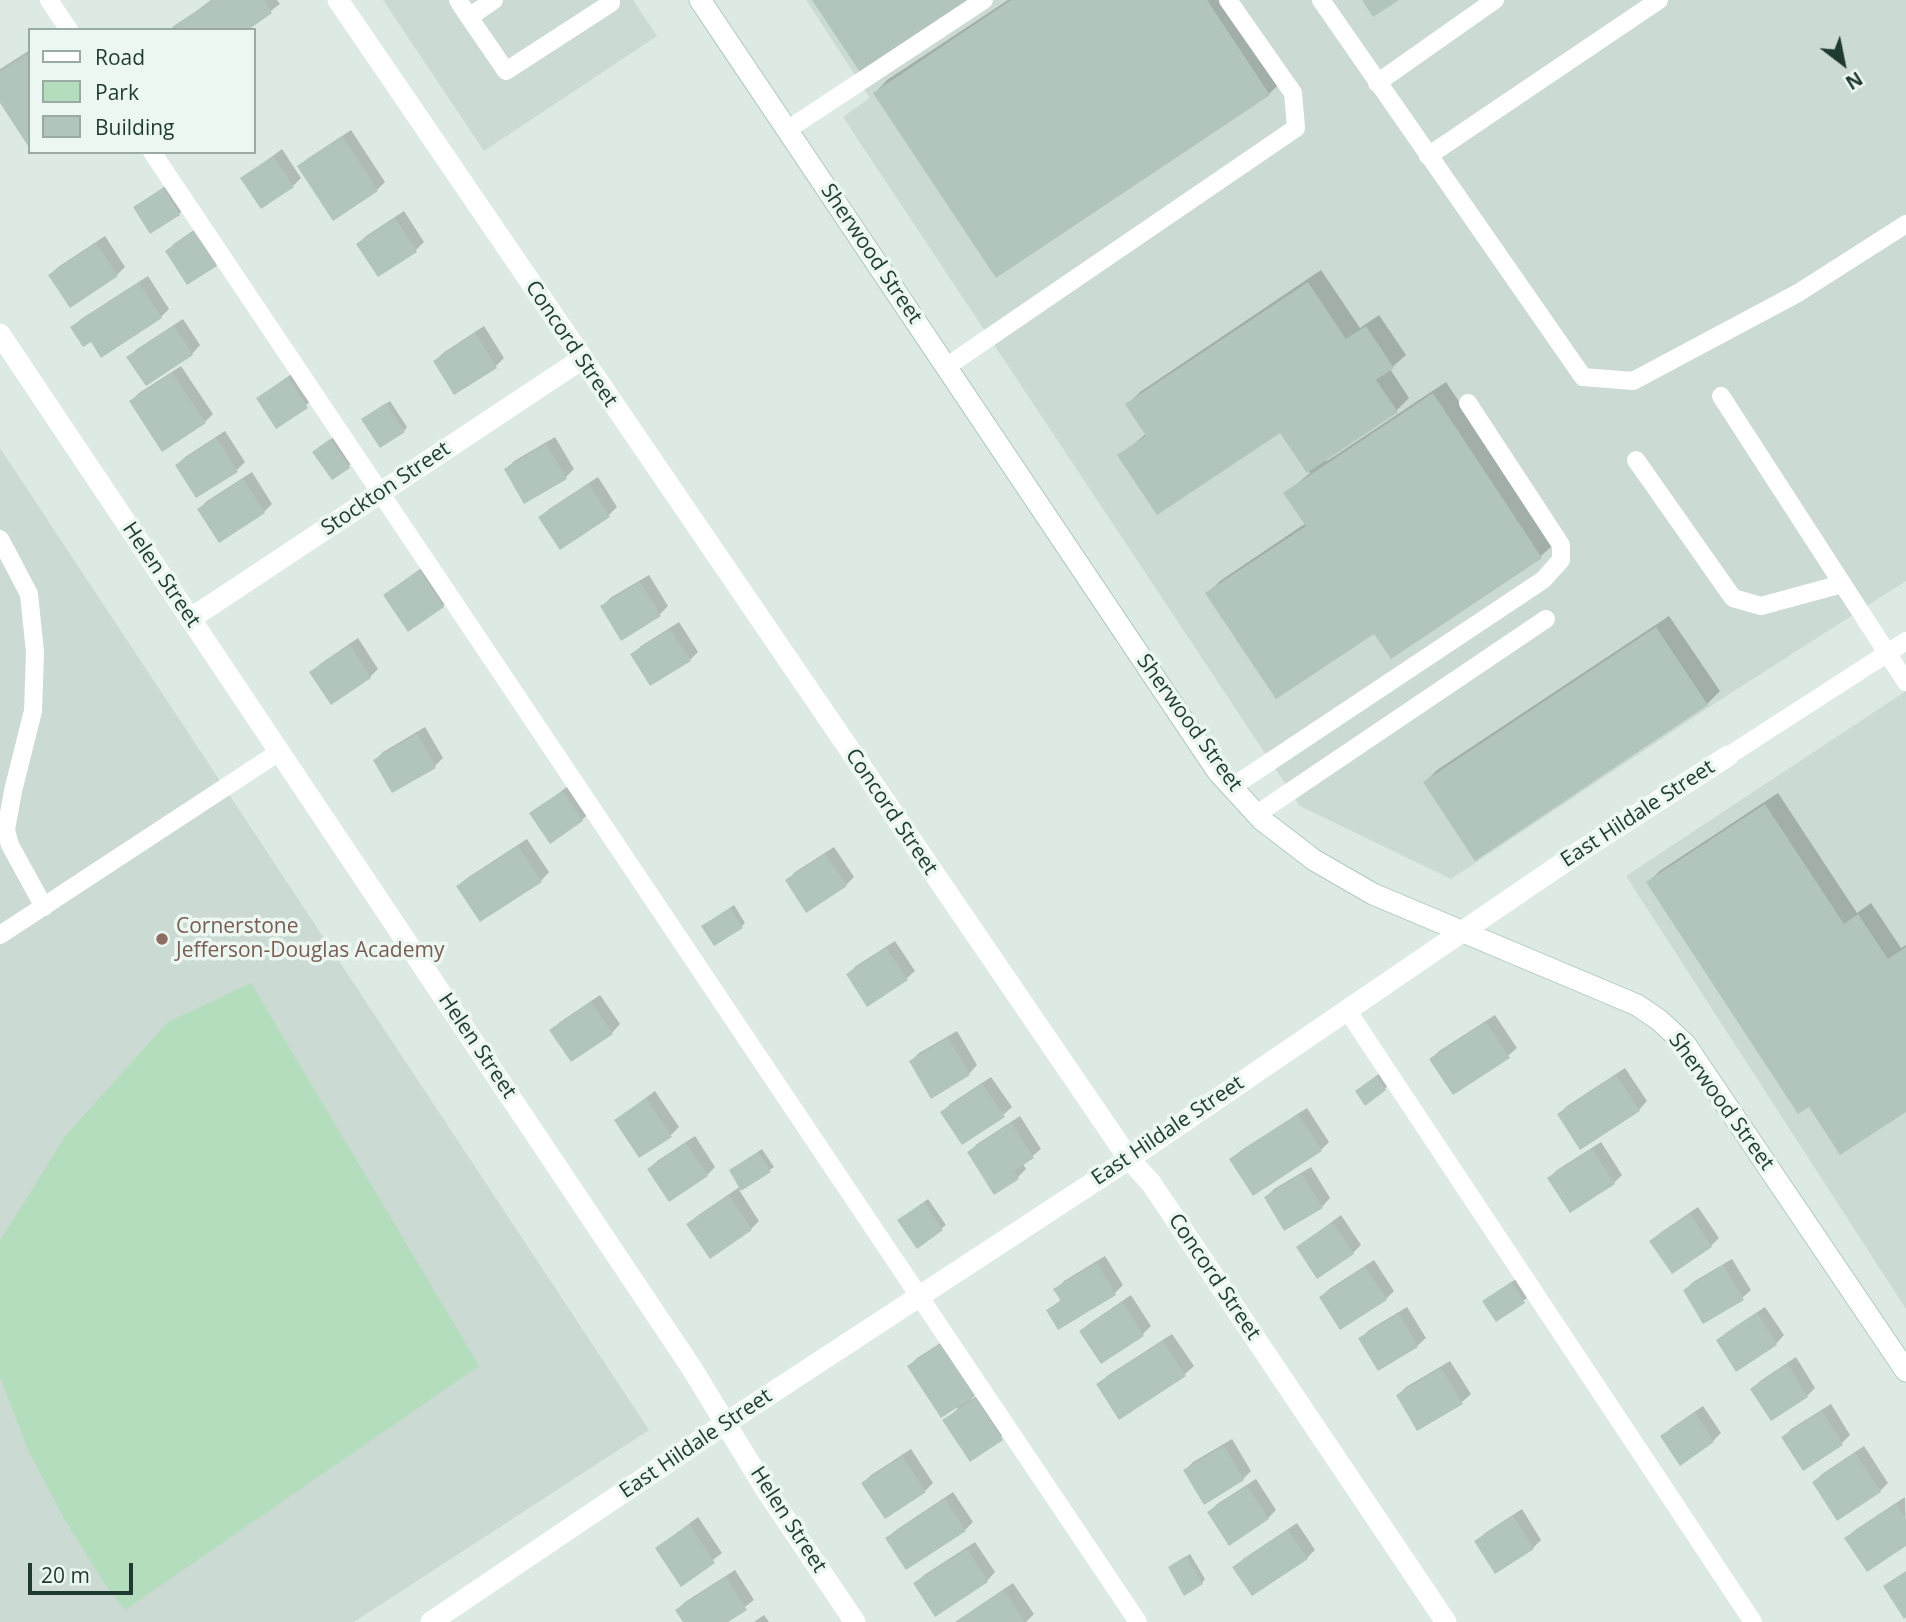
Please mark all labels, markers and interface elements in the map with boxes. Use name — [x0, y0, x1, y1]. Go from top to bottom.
legend — [28, 28, 256, 154]
north arrow — [1808, 28, 1878, 98]
text: Road — [95, 43, 145, 71]
text: N — [1841, 66, 1868, 96]
text: Park — [95, 78, 139, 106]
text: Building — [95, 113, 174, 141]
street label: Sherwood Street — [815, 179, 927, 329]
street label: Concord Street — [519, 276, 623, 412]
street label: Stockton Street — [317, 437, 455, 541]
street label: Helen Street — [117, 518, 205, 632]
street label: Sherwood Street — [1131, 650, 1247, 796]
street label: Concord Street — [839, 744, 943, 880]
street label: East Hildale Street — [1556, 755, 1720, 873]
place label: Cornerstone Jefferson-Douglas Academy — [176, 914, 444, 964]
marker: Cornerstone Jefferson-Douglas Academy — [154, 931, 170, 947]
street label: Helen Street — [433, 989, 521, 1103]
street label: Sherwood Street — [1663, 1029, 1779, 1175]
street label: East Hildale Street — [1087, 1071, 1249, 1191]
street label: Concord Street — [1162, 1209, 1266, 1345]
street label: East Hildale Street — [615, 1384, 777, 1504]
street label: Helen Street — [744, 1462, 832, 1578]
scale bar — [32, 1548, 136, 1592]
text: 20 m — [41, 1561, 90, 1589]

